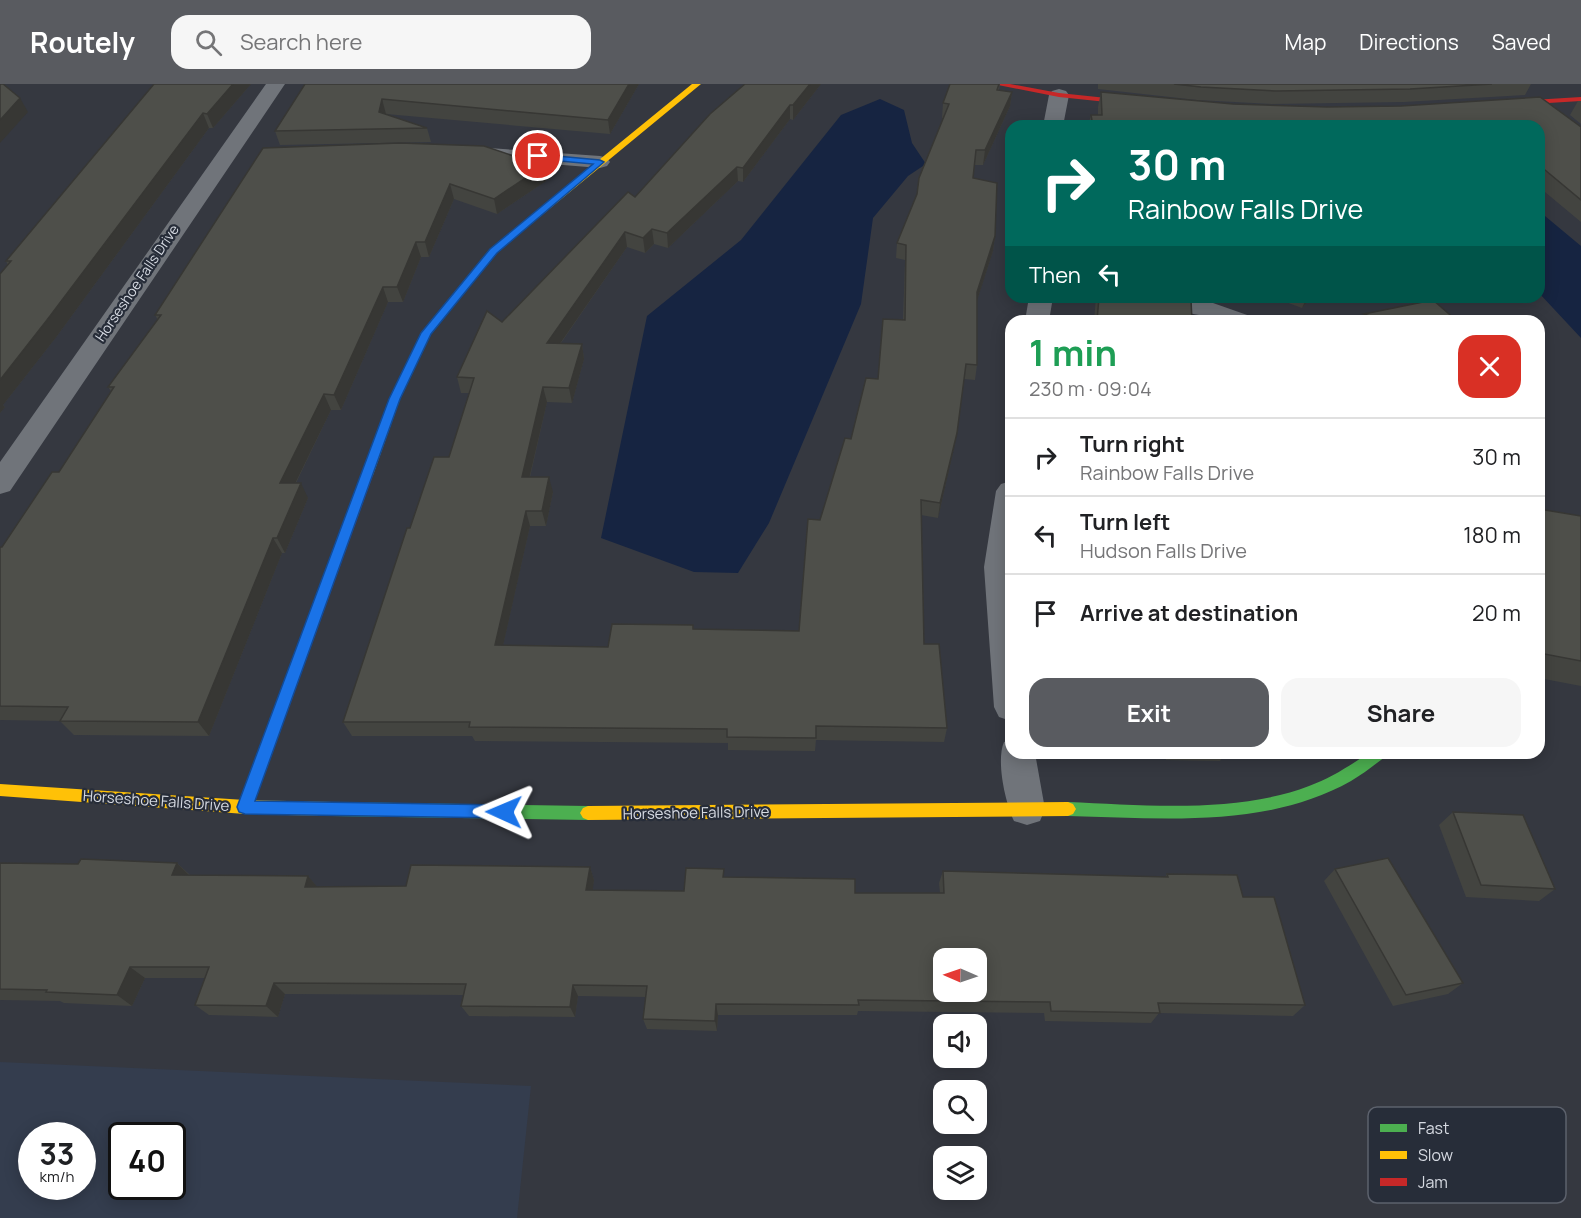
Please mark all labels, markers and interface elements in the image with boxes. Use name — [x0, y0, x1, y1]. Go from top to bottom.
search box — [171, 15, 591, 69]
text: Routely — [30, 23, 135, 61]
icon: search — [192, 26, 225, 59]
text: Search here — [240, 27, 362, 57]
text: Map — [1285, 28, 1326, 56]
text: Directions — [1359, 28, 1459, 56]
text: Saved — [1492, 28, 1551, 56]
pin — [512, 130, 563, 181]
text: 30 m — [1128, 135, 1226, 193]
icon: arrive — [521, 139, 554, 172]
icon: right — [1029, 144, 1107, 222]
text: Rainbow Falls Drive — [1128, 190, 1363, 227]
street label: Horseshoe Falls Drive — [90, 221, 183, 345]
icon: left — [1093, 258, 1126, 291]
text: Then — [1029, 260, 1081, 290]
text: 1 min — [1029, 328, 1117, 377]
button: close — [1458, 335, 1521, 398]
text: 230 m · 09:04 — [1029, 375, 1152, 402]
text: Turn right — [1080, 429, 1185, 459]
icon: right — [1029, 441, 1062, 474]
text: 30 m — [1472, 442, 1521, 472]
text: Rainbow Falls Drive — [1080, 459, 1254, 486]
text: Turn left — [1080, 507, 1170, 537]
icon: left — [1029, 519, 1062, 552]
text: 180 m — [1463, 520, 1521, 550]
text: Hudson Falls Drive — [1080, 537, 1247, 564]
icon: arrive — [1029, 597, 1062, 630]
text: Arrive at destination — [1080, 598, 1298, 628]
text: 20 m — [1472, 598, 1521, 628]
button: Exit — [1029, 678, 1269, 747]
button: Share — [1281, 678, 1521, 747]
position arrow — [472, 780, 536, 844]
street label: Horseshoe Falls Drive — [82, 785, 230, 816]
street label: Horseshoe Falls Drive — [622, 801, 770, 824]
north arrow — [933, 948, 987, 1002]
map controls — [933, 948, 987, 1200]
button: sound — [933, 1014, 987, 1068]
button: search — [933, 1080, 987, 1134]
legend — [1368, 1107, 1566, 1203]
text: Fast — [1418, 1117, 1449, 1139]
speed limit sign: 40 — [108, 1122, 186, 1200]
text: 33 — [40, 1133, 74, 1174]
text: Slow — [1418, 1144, 1453, 1166]
button: layers — [933, 1146, 987, 1200]
text: km/h — [40, 1166, 74, 1187]
text: Jam — [1418, 1171, 1448, 1193]

